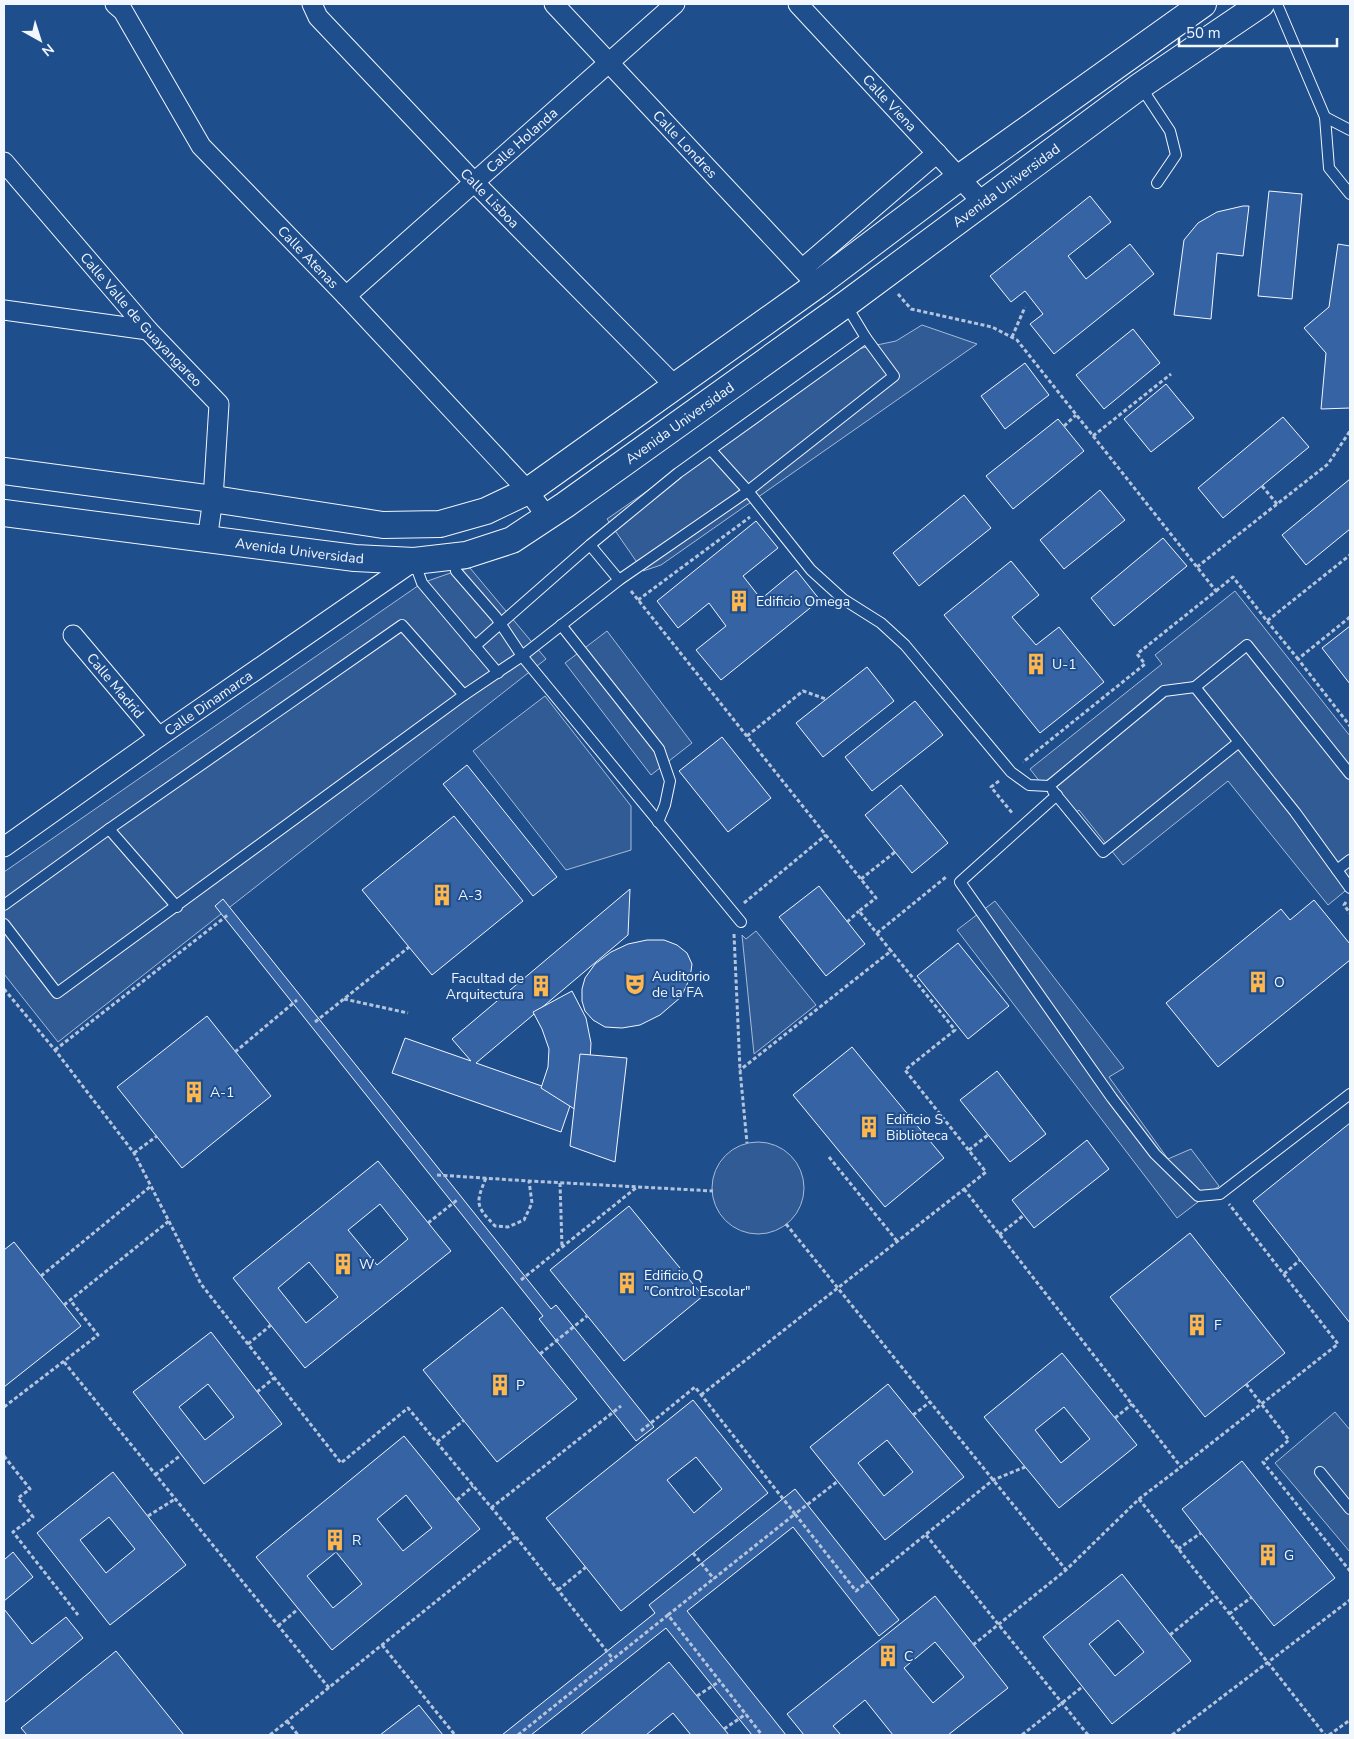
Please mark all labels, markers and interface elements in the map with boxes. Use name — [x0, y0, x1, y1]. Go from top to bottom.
north arrow — [15, 15, 65, 65]
scale bar — [1179, 15, 1336, 47]
text: 50 m — [1186, 23, 1221, 43]
text: N — [38, 39, 58, 60]
street label: Calle Viena — [858, 71, 921, 136]
street label: Calle Holanda — [482, 104, 562, 177]
street label: Calle Londres — [648, 106, 722, 183]
street label: Avenida Universidad — [949, 139, 1064, 232]
street label: Calle Lisboa — [456, 164, 523, 233]
street label: Calle Atenas — [273, 222, 343, 293]
street label: Calle Valle de Guayangareo — [76, 249, 207, 391]
street label: Avenida Universidad — [622, 378, 738, 469]
street label: Avenida Universidad — [234, 534, 364, 568]
building icon: Edificio Omega — [726, 588, 752, 614]
place label: Edificio Omega — [756, 592, 850, 611]
street label: Calle Madrid — [82, 649, 148, 722]
building icon: U-1 — [1023, 651, 1049, 677]
place label: U-1 — [1052, 655, 1077, 674]
street label: Calle Dinamarca — [161, 666, 256, 740]
building icon: A-3 — [429, 882, 455, 908]
place label: A-3 — [458, 886, 482, 905]
place label: Auditorio de la FA — [652, 967, 710, 1002]
place label: Facultad de Arquitectura — [446, 969, 524, 1004]
building icon: O — [1245, 969, 1271, 995]
theatre icon: Auditorio de la FA — [622, 971, 648, 997]
building icon: Facultad de Arquitectura — [528, 973, 554, 999]
place label: O — [1274, 973, 1285, 992]
building icon: A-1 — [181, 1079, 207, 1105]
place label: A-1 — [210, 1083, 234, 1102]
place label: Edificio S Biblioteca — [886, 1110, 948, 1145]
building icon: Edificio S Biblioteca — [856, 1114, 882, 1140]
building icon: W — [330, 1251, 356, 1277]
place label: W — [359, 1255, 375, 1274]
place label: Edificio Q "Control Escolar" — [644, 1266, 750, 1301]
building icon: Edificio Q "Control Escolar" — [614, 1270, 640, 1296]
building icon: F — [1184, 1312, 1210, 1338]
place label: F — [1214, 1316, 1222, 1335]
building icon: P — [487, 1372, 513, 1398]
place label: P — [516, 1376, 525, 1395]
building icon: R — [322, 1527, 348, 1553]
place label: R — [352, 1531, 361, 1550]
building icon: G — [1255, 1542, 1281, 1568]
place label: G — [1284, 1546, 1294, 1565]
building icon: C — [875, 1643, 901, 1669]
place label: C — [904, 1647, 913, 1666]

